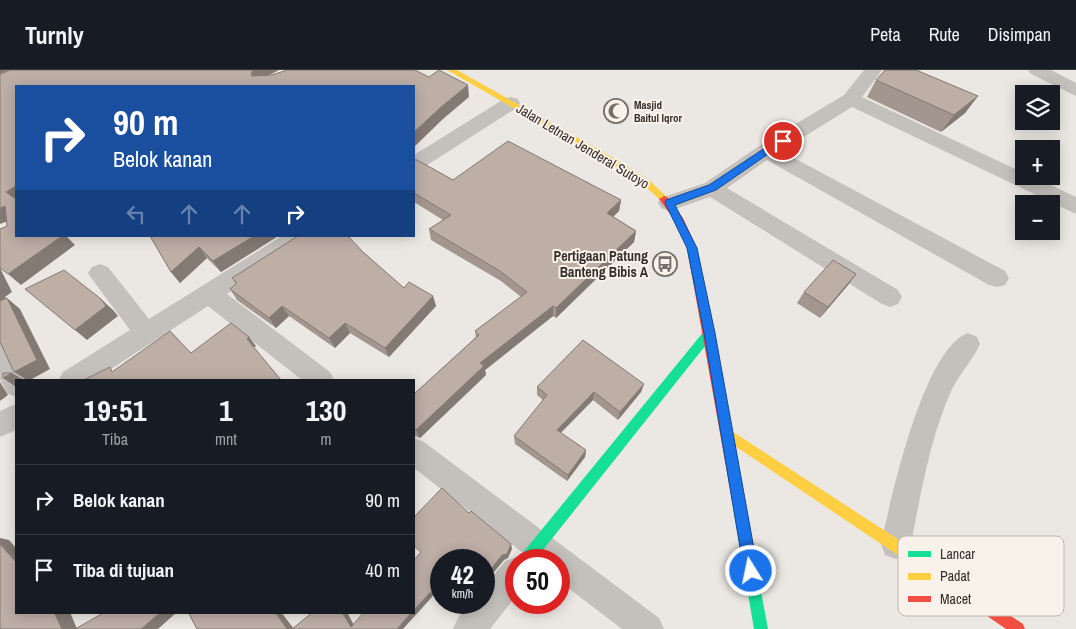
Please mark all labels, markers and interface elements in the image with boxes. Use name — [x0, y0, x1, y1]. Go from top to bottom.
text: Turnly — [25, 19, 84, 51]
text: Peta — [870, 22, 901, 47]
text: Rute — [929, 22, 960, 47]
text: Disimpan — [988, 22, 1051, 47]
map controls — [1015, 85, 1060, 240]
button: layers — [1015, 85, 1060, 130]
mosque icon: Masjid Baitul Iqror — [603, 98, 629, 124]
place label: Masjid Baitul Iqror — [634, 98, 683, 125]
text: 90 m — [113, 99, 178, 146]
street label: Jalan Letnan Jenderal Sutoyo — [513, 99, 653, 193]
icon: right — [30, 105, 95, 170]
pin — [762, 120, 804, 162]
icon: arrive — [769, 127, 797, 155]
button: + — [1015, 140, 1060, 185]
text: Belok kanan — [113, 144, 212, 174]
button: − — [1015, 195, 1060, 240]
icon: left — [122, 200, 150, 228]
icon: ahead — [175, 200, 203, 228]
icon: ahead — [228, 200, 256, 228]
icon: right — [281, 200, 309, 228]
place label: Pertigaan Patung Banteng Bibis A — [554, 247, 649, 281]
bus stop icon: Pertigaan Patung Banteng Bibis A — [652, 251, 678, 277]
text: 19:51 — [84, 390, 146, 430]
text: 1 — [219, 390, 233, 430]
text: 130 — [305, 390, 346, 430]
text: Tiba — [102, 428, 128, 450]
text: mnt — [215, 428, 237, 450]
text: m — [320, 428, 331, 450]
icon: right — [30, 486, 58, 514]
text: Belok kanan — [73, 487, 165, 513]
text: 90 m — [365, 487, 400, 513]
legend — [898, 536, 1064, 616]
position arrow — [724, 544, 776, 596]
text: Lancar — [940, 545, 975, 563]
speed limit sign: 50 — [505, 549, 570, 614]
icon: arrive — [30, 556, 58, 584]
text: Tiba di tujuan — [73, 557, 174, 583]
text: 40 m — [365, 557, 400, 583]
text: 42 — [451, 558, 474, 592]
text: Padat — [940, 567, 970, 585]
text: km/h — [452, 586, 473, 602]
text: Macet — [940, 590, 971, 608]

